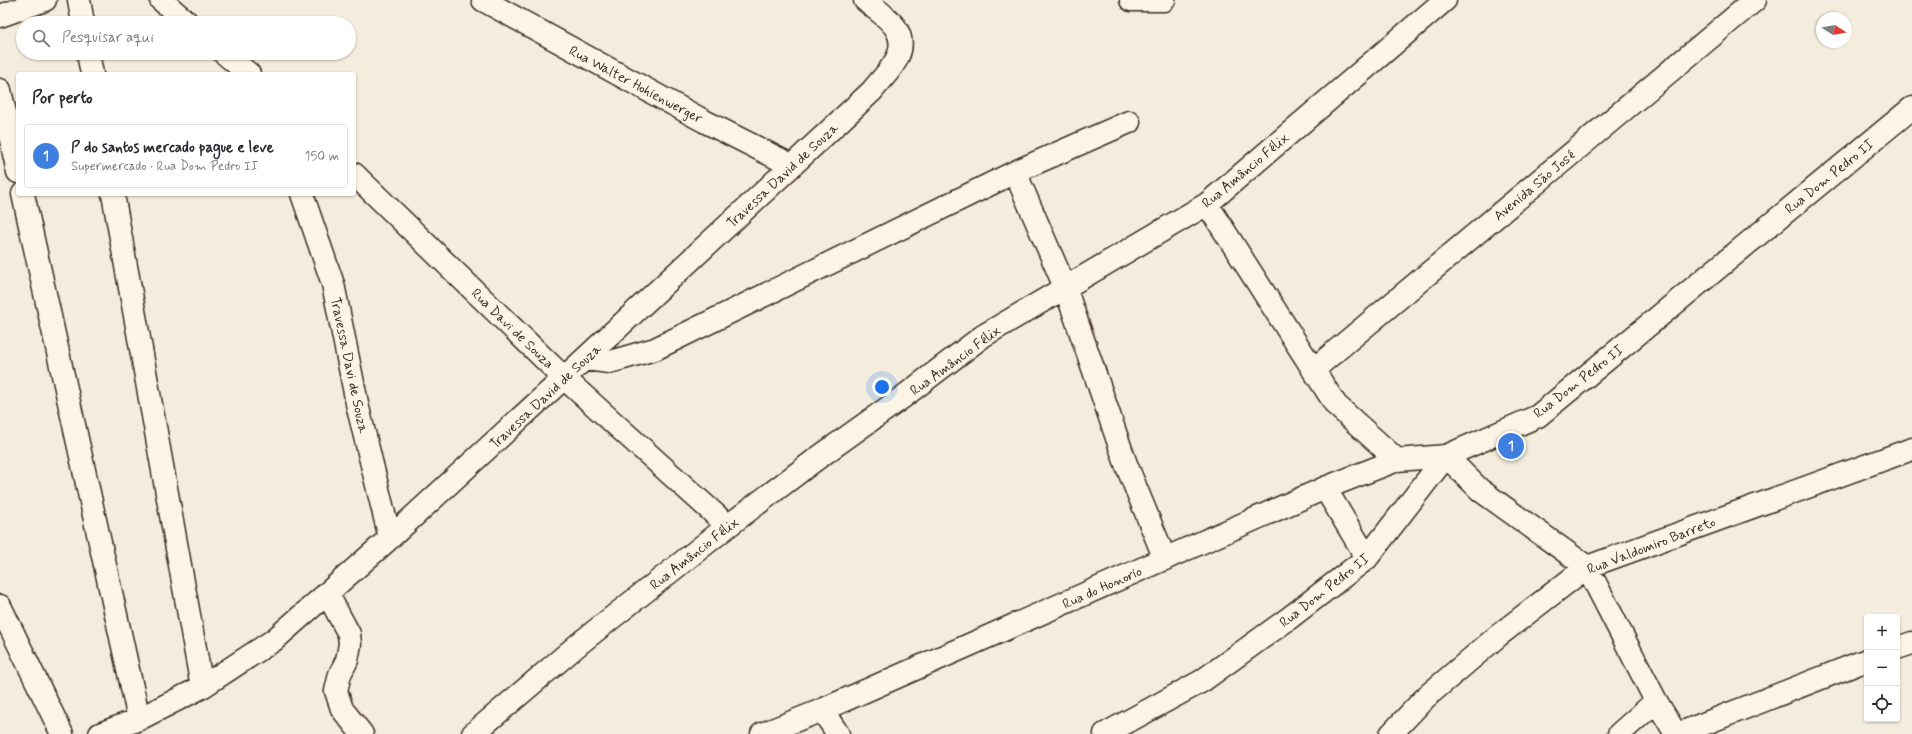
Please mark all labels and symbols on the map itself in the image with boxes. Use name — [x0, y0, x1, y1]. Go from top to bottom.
north arrow — [1816, 12, 1852, 48]
street label: Rua Walter Hohienwerger — [566, 42, 706, 128]
street label: Travessa David de Souza — [723, 119, 843, 232]
street label: Rua Amâncio Félix — [1199, 129, 1293, 212]
street label: Rua Dom Pedro II — [1781, 135, 1878, 218]
street label: Avenida São José — [1490, 146, 1579, 225]
street label: Rua Davi de Souza — [467, 285, 558, 373]
street label: Travessa Davi de Souza — [326, 296, 372, 435]
street label: Rua Amâncio Félix — [907, 322, 1005, 400]
street label: Travessa David de Souza — [486, 340, 606, 453]
street label: Rua Dom Pedro II — [1530, 341, 1627, 423]
your location — [872, 377, 892, 397]
pin: 1 — [1498, 431, 1524, 461]
street label: Rua Amâncio Félix — [647, 513, 743, 594]
street label: Rua Valdomiro Barreto — [1585, 513, 1718, 579]
street label: Rua Dom Pedro II — [1276, 550, 1373, 632]
street label: Rua do Honorio — [1060, 562, 1145, 613]

